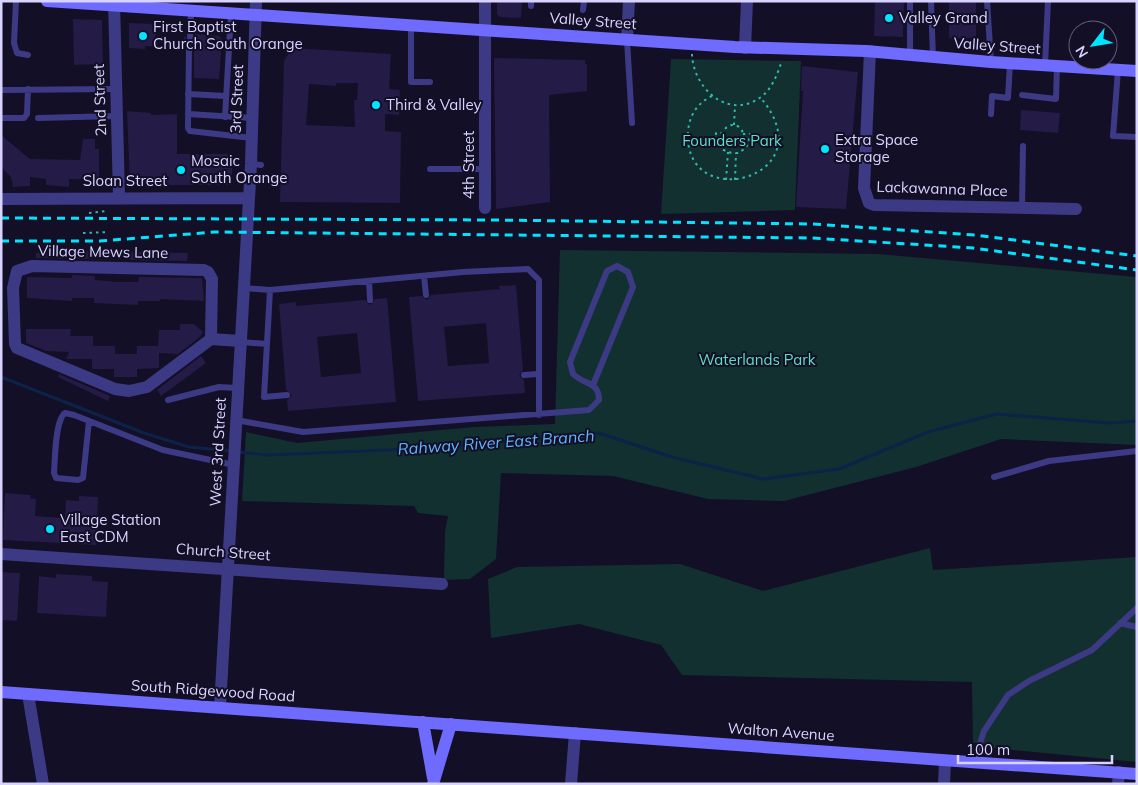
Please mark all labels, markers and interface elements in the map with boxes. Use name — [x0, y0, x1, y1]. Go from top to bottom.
street label: Valley Street — [549, 8, 637, 33]
place label: Valley Grand — [899, 8, 988, 27]
marker: Valley Grand — [883, 12, 895, 24]
place label: First Baptist Church South Orange — [153, 17, 303, 53]
north arrow — [1068, 20, 1118, 70]
marker: First Baptist Church South Orange — [137, 30, 149, 42]
street label: Valley Street — [953, 33, 1041, 58]
text: N — [1071, 43, 1092, 61]
street label: 2nd Street — [89, 64, 110, 136]
street label: 3rd Street — [226, 64, 247, 134]
place label: Third & Valley — [386, 95, 481, 114]
marker: Third & Valley — [370, 99, 382, 111]
place label: Extra Space Storage — [835, 130, 918, 166]
street label: 4th Street — [459, 131, 478, 199]
park label: Founders Park — [682, 131, 782, 150]
marker: Extra Space Storage — [819, 143, 831, 155]
place label: Mosaic South Orange — [191, 151, 287, 187]
marker: Mosaic South Orange — [175, 164, 187, 176]
street label: Sloan Street — [83, 171, 167, 190]
street label: Lackawanna Place — [876, 177, 1008, 200]
street label: Village Mews Lane — [38, 241, 168, 262]
park label: Waterlands Park — [699, 350, 816, 369]
street label: West 3rd Street — [205, 397, 230, 507]
water label: Rahway River East Branch — [397, 425, 595, 459]
place label: Village Station East CDM — [60, 510, 161, 546]
marker: Village Station East CDM — [44, 523, 56, 535]
street label: Church Street — [175, 539, 271, 564]
street label: South Ridgewood Road — [130, 675, 296, 706]
street label: Walton Avenue — [727, 718, 835, 745]
scale bar — [958, 732, 1112, 764]
text: 100 m — [966, 740, 1010, 759]

